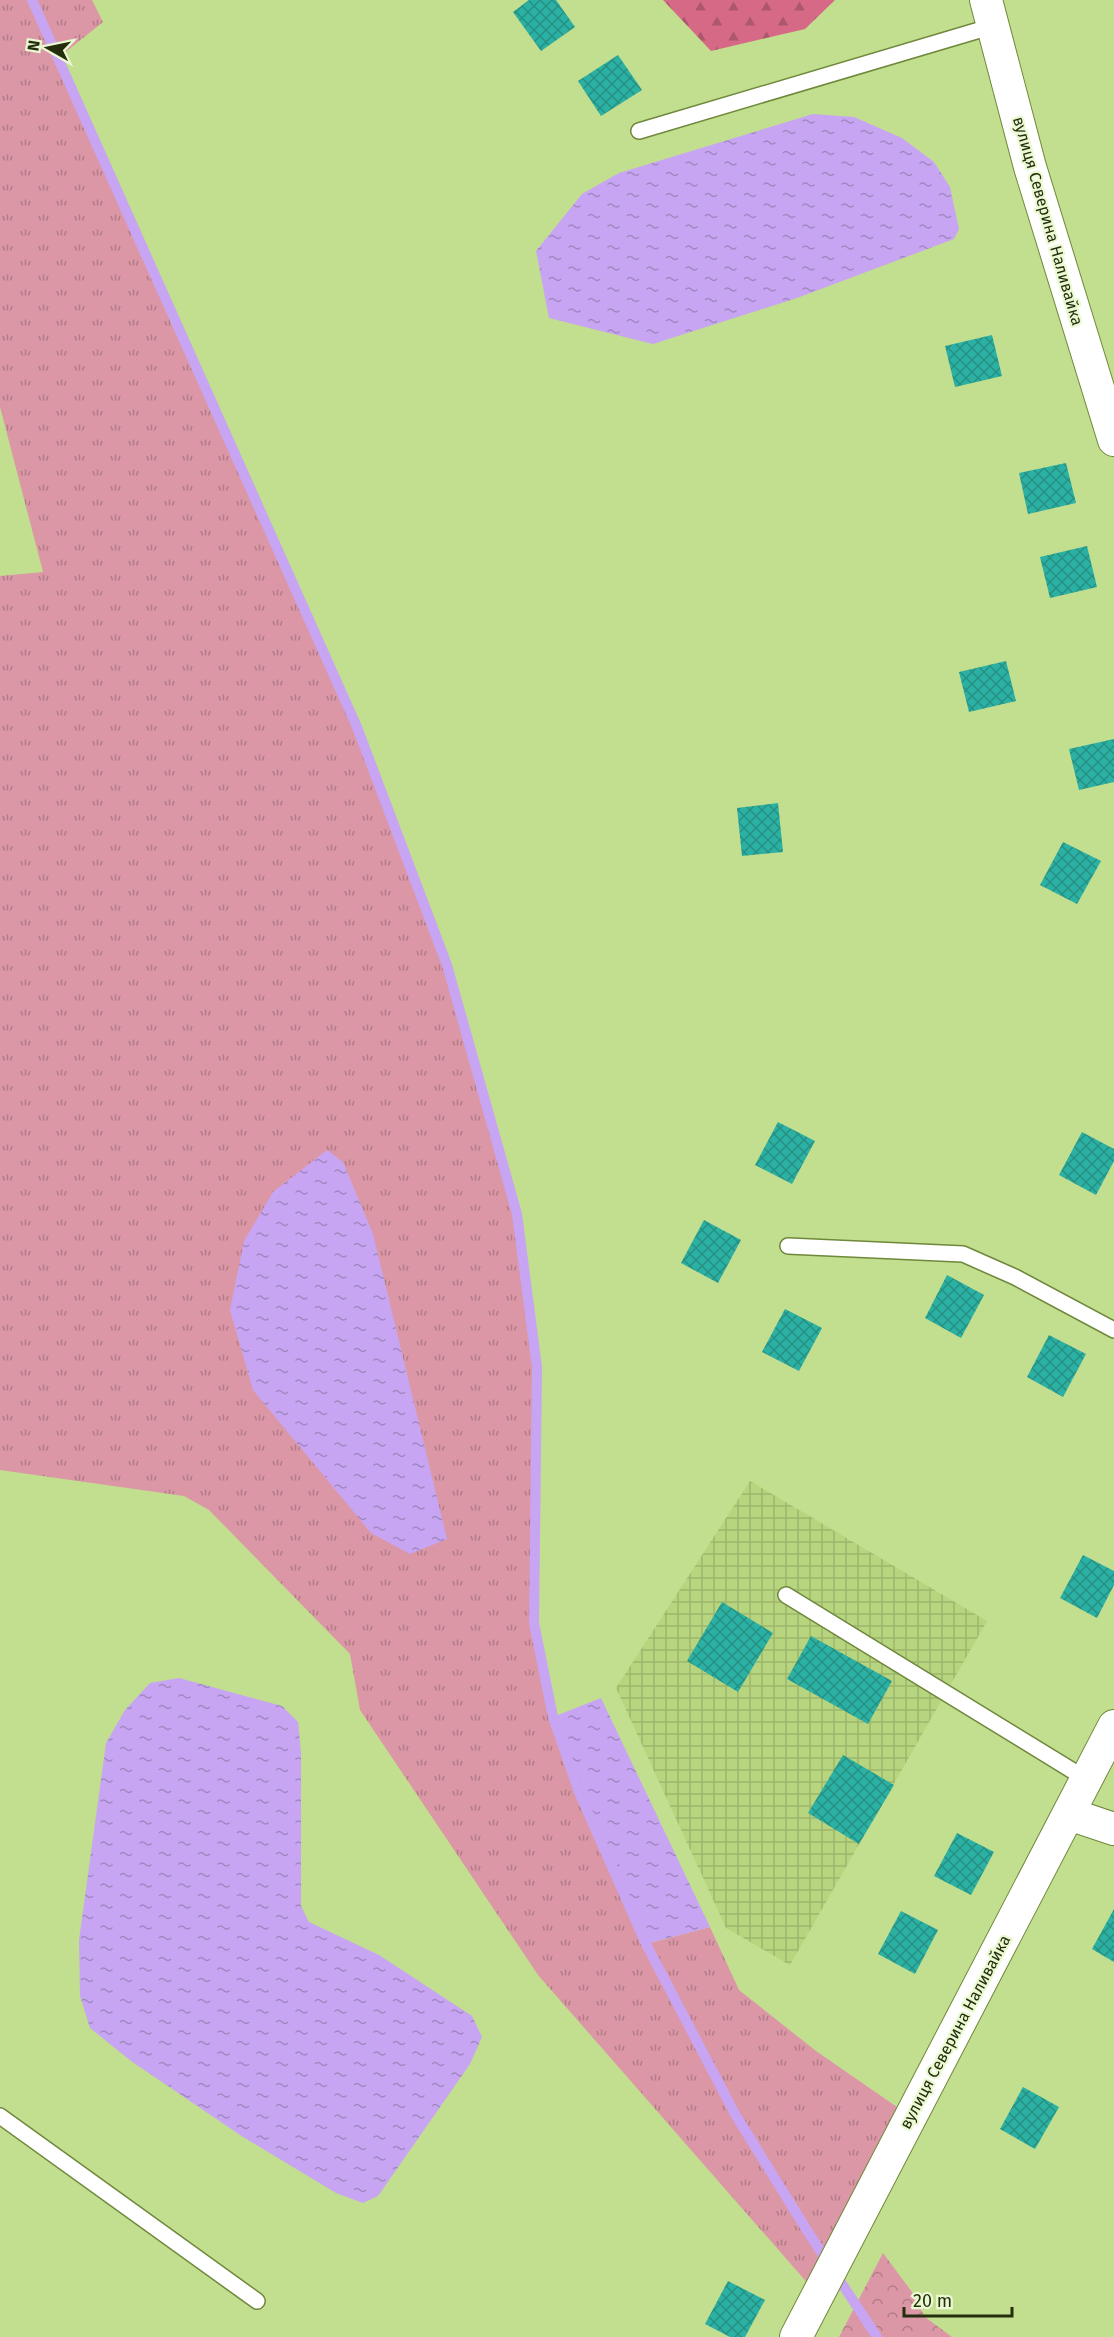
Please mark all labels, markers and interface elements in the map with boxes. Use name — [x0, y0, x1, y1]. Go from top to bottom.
north arrow — [18, 18, 78, 78]
text: N — [23, 39, 44, 52]
street label: вулиця Северина Наливайка — [1009, 114, 1087, 328]
street label: вулиця Северина Наливайка — [896, 1932, 1014, 2132]
scale bar — [904, 2280, 1012, 2318]
text: 20 m — [913, 2290, 952, 2312]

